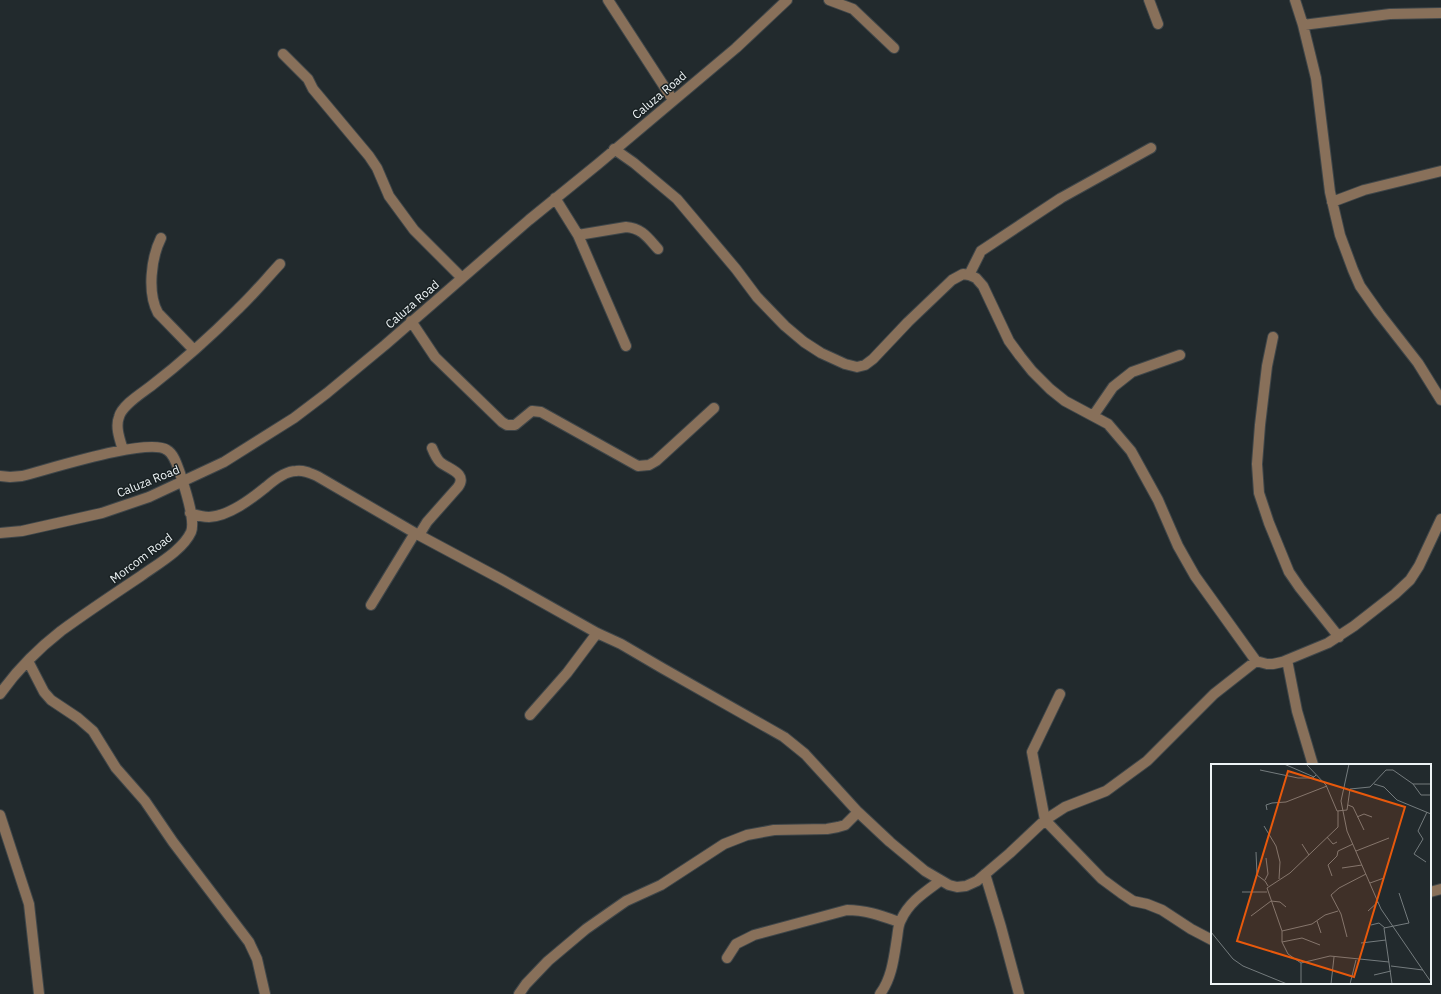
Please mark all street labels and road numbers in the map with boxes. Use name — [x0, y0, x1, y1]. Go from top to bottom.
street label: Caluza Road — [629, 68, 689, 122]
street label: Caluza Road — [382, 277, 442, 331]
street label: Caluza Road — [114, 462, 182, 500]
street label: Morcom Road — [107, 530, 175, 586]

